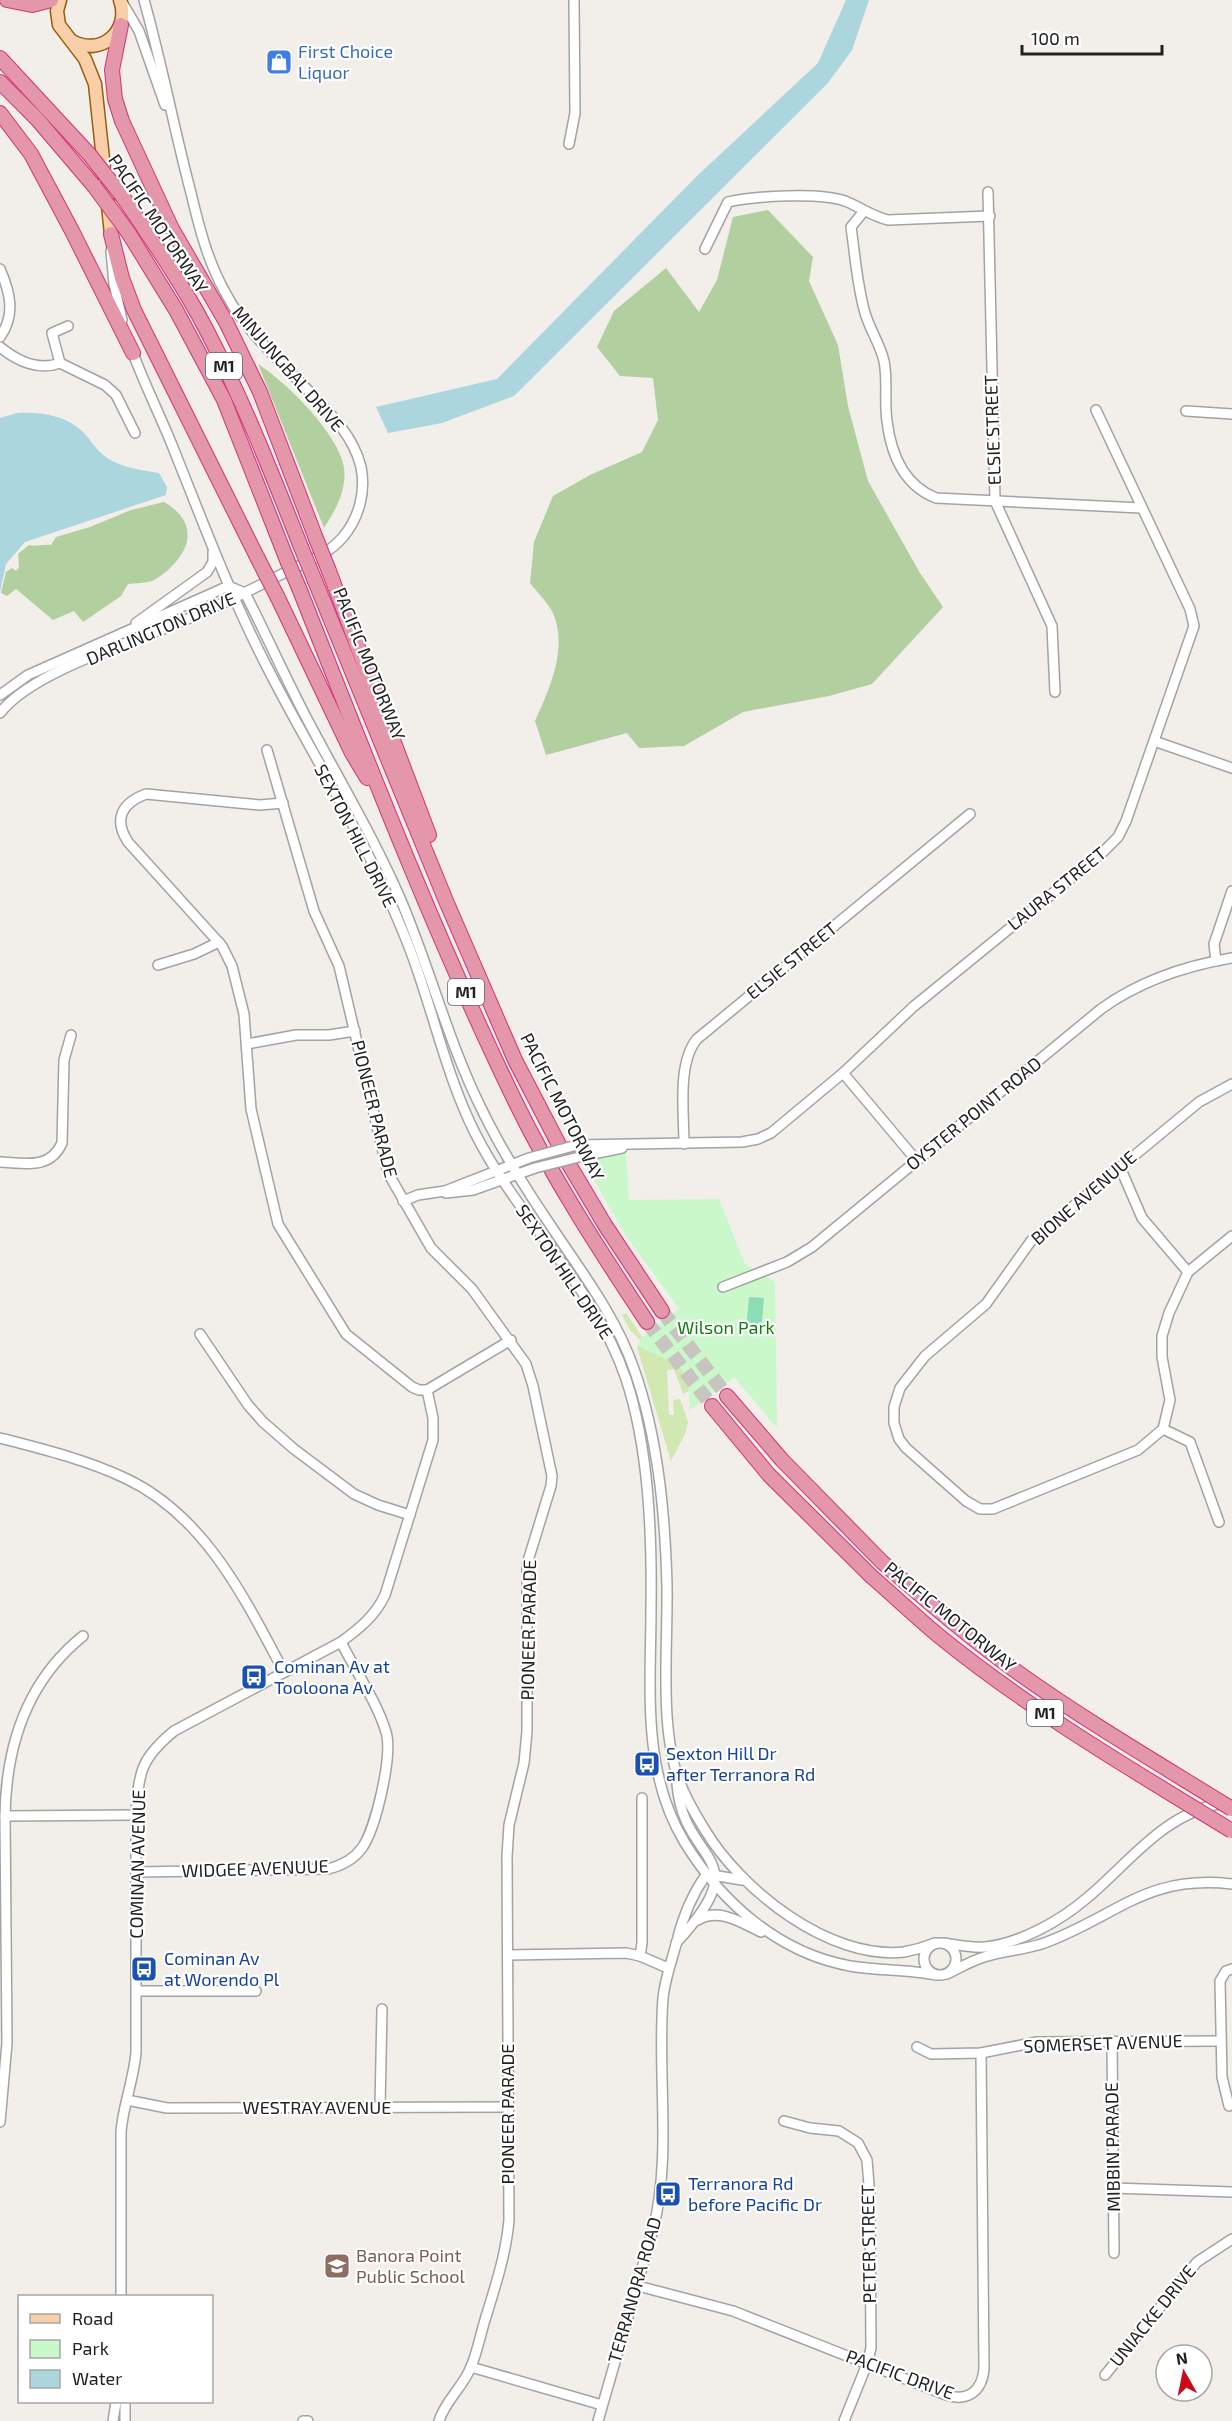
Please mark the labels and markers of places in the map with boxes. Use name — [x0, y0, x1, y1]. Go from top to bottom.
place label: First Choice Liquor — [298, 40, 393, 83]
shop icon: First Choice Liquor — [264, 47, 294, 77]
place label: Cominan Av at Tooloona Av — [274, 1655, 390, 1698]
bus stop icon: Cominan Av at Tooloona Av — [239, 1662, 269, 1692]
place label: Sexton Hill Dr after Terranora Rd — [666, 1742, 815, 1785]
bus stop icon: Sexton Hill Dr after Terranora Rd — [632, 1749, 662, 1779]
place label: Cominan Av at Worendo Pl — [164, 1947, 280, 1990]
bus stop icon: Cominan Av at Worendo Pl — [129, 1954, 159, 1984]
place label: Terranora Rd before Pacific Dr — [688, 2172, 822, 2215]
bus stop icon: Terranora Rd before Pacific Dr — [653, 2179, 683, 2209]
place label: Banora Point Public School — [356, 2244, 466, 2287]
school or university icon: Banora Point Public School — [322, 2251, 352, 2281]

